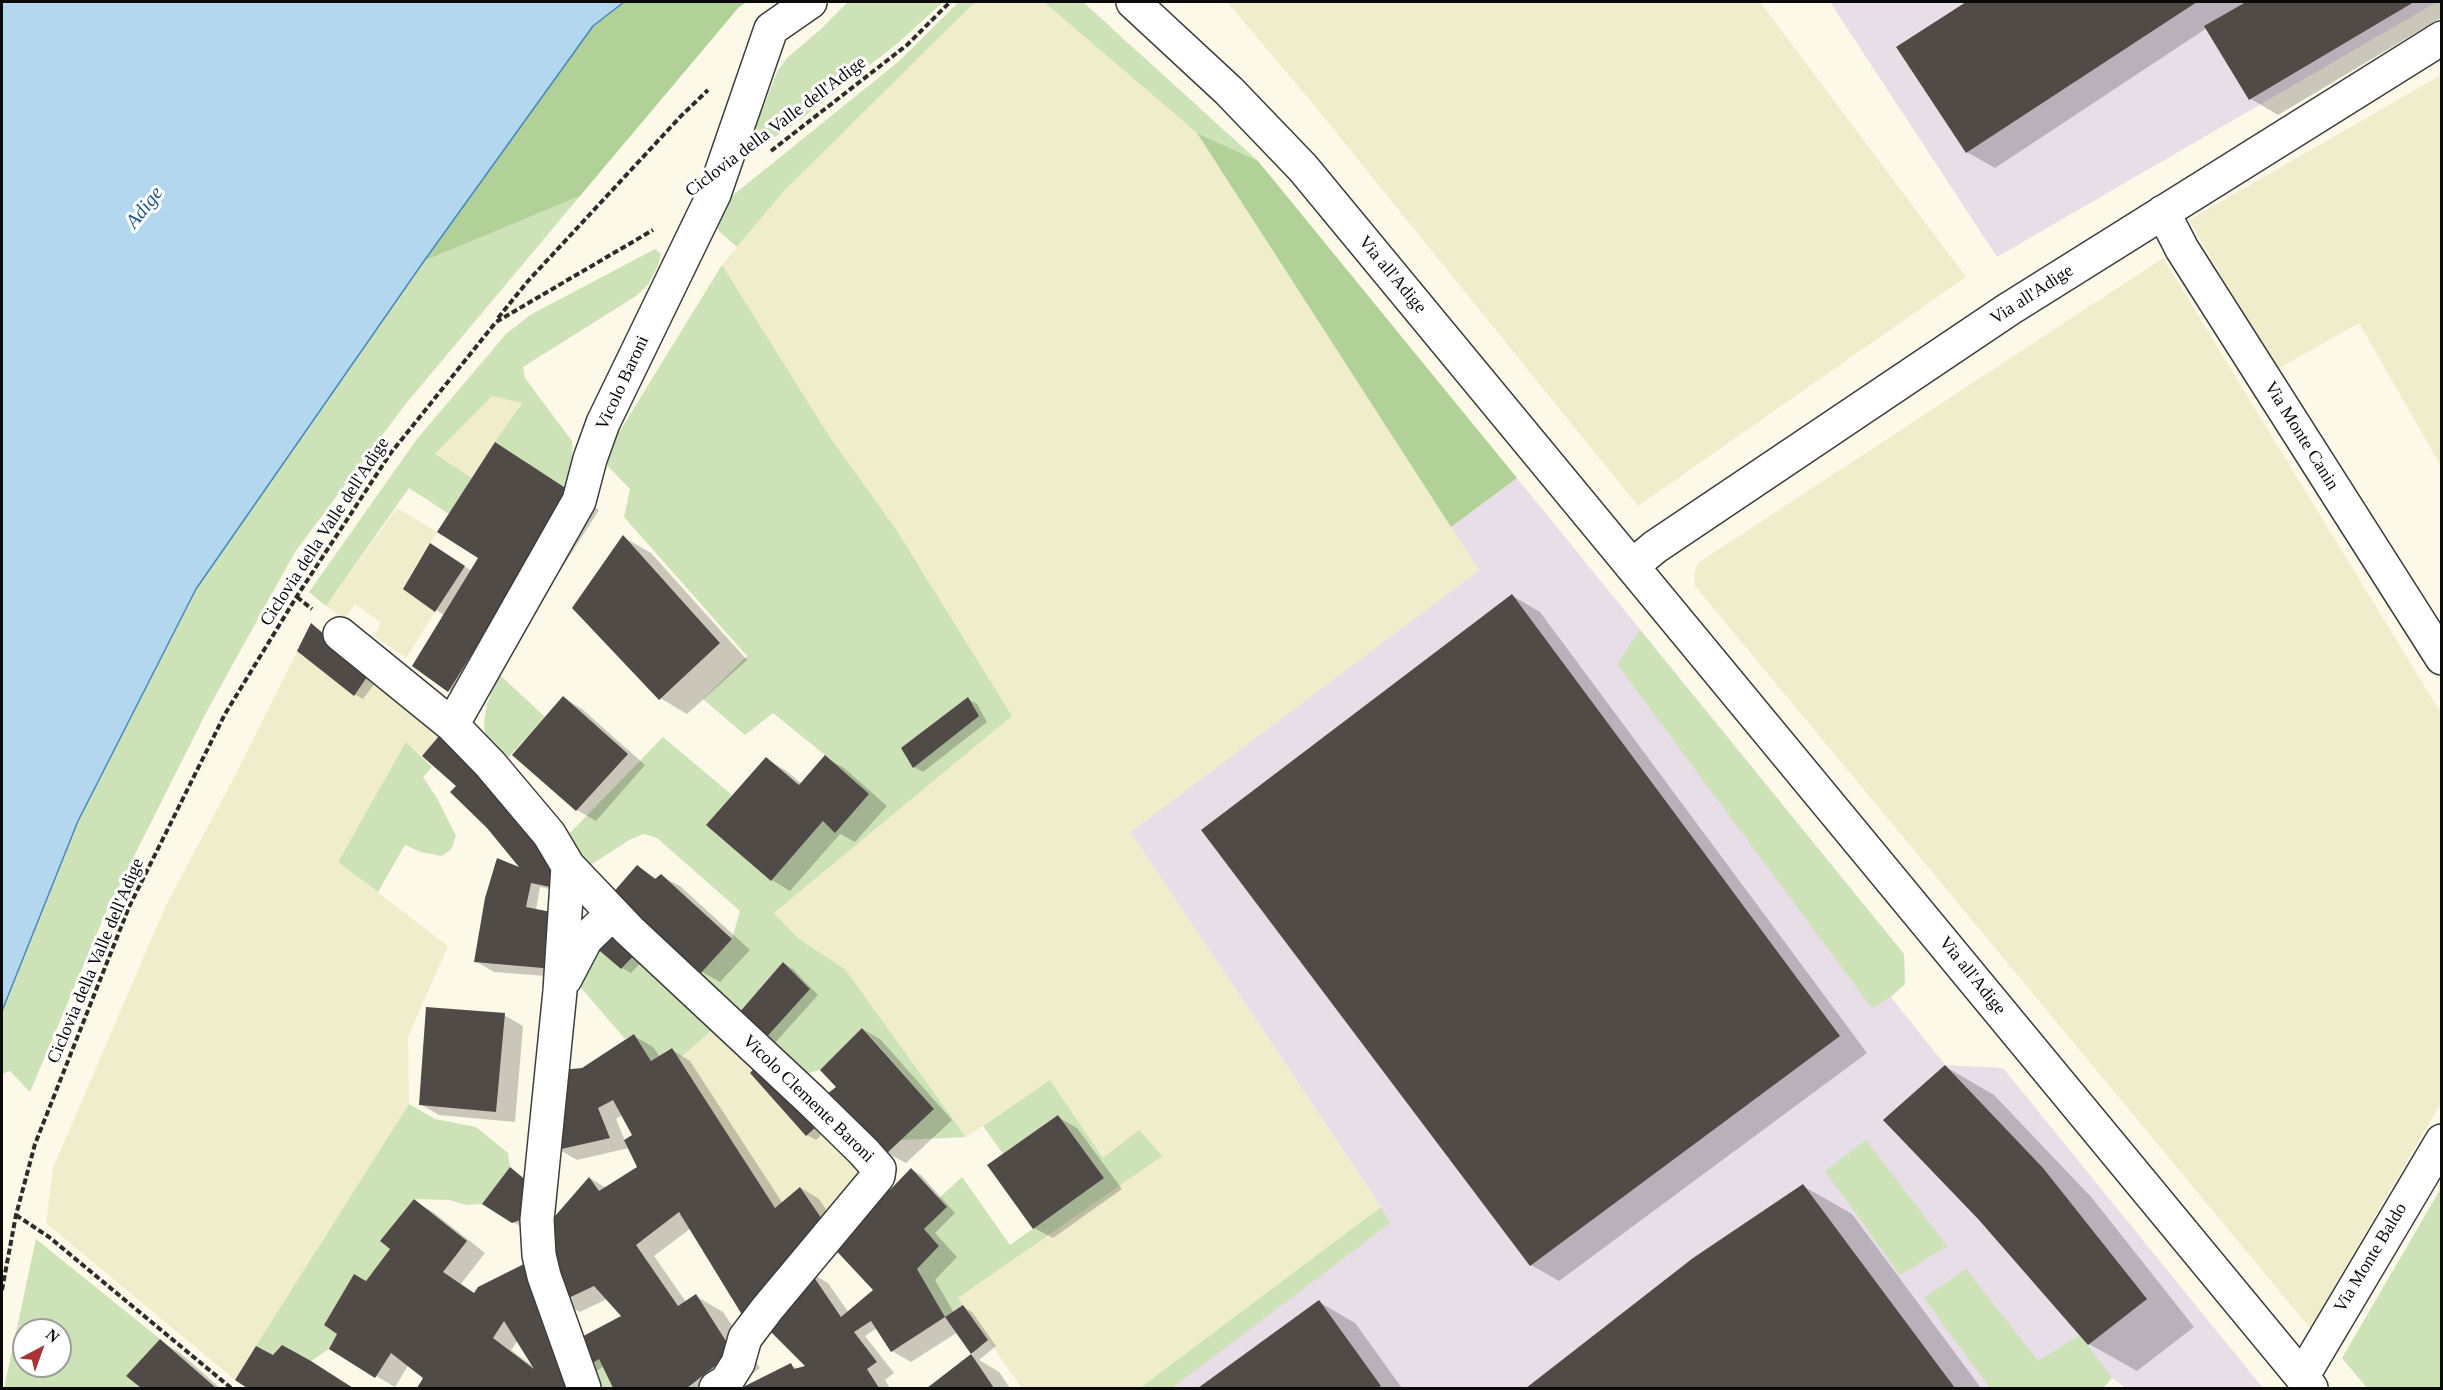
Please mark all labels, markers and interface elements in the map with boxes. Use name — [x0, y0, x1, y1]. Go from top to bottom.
street label: Ciclovia della Valle dell'Adige — [681, 52, 871, 202]
water label: Adige — [121, 182, 169, 234]
street label: Via all'Adige — [1353, 232, 1431, 318]
street label: Via all'Adige — [1986, 260, 2078, 330]
street label: Vicolo Baroni — [592, 332, 654, 434]
street label: Via Monte Canin — [2259, 378, 2343, 494]
street label: Ciclovia della Valle dell'Adige — [256, 434, 394, 630]
street label: Ciclovia della Valle dell'Adige — [43, 855, 149, 1067]
street label: Via all'Adige — [1934, 932, 2010, 1020]
street label: Vicolo Clemente Baroni — [738, 1030, 878, 1168]
street label: Via Monte Baldo — [2330, 1199, 2412, 1317]
north arrow — [12, 1318, 72, 1378]
text: N — [43, 1325, 63, 1346]

